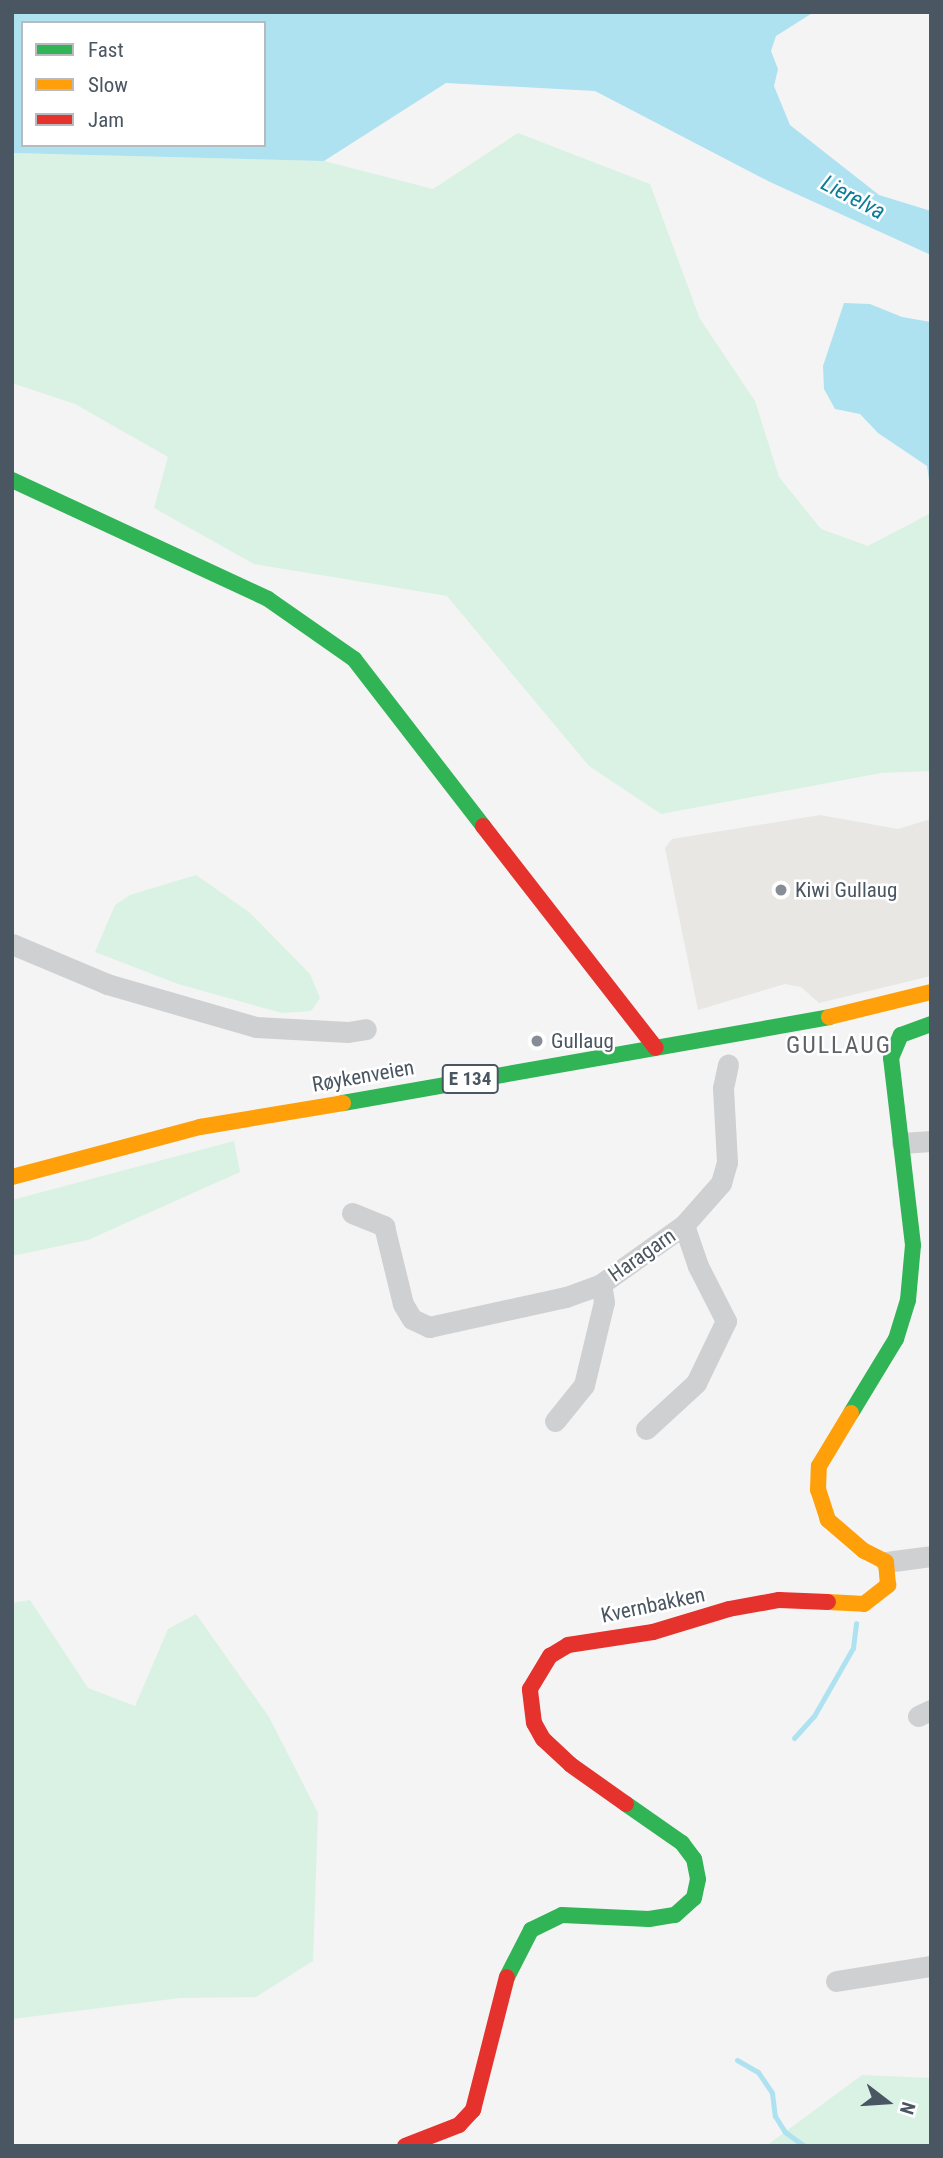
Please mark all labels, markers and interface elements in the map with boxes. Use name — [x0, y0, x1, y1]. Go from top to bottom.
legend — [21, 21, 266, 147]
text: Fast — [88, 38, 124, 62]
text: Slow — [88, 73, 128, 97]
text: Jam — [88, 108, 124, 132]
water label: Lierelva — [816, 170, 890, 226]
place label: Kiwi Gullaug — [795, 877, 897, 903]
marker: Kiwi Gullaug — [773, 882, 789, 898]
place label: Gullaug — [551, 1028, 614, 1054]
district label: GULLAUG — [787, 1032, 891, 1060]
marker: Gullaug — [529, 1033, 545, 1049]
street label: Røykenveien — [310, 1055, 416, 1097]
road number: E 134 — [440, 1064, 500, 1094]
street label: Haragarn — [604, 1223, 680, 1287]
street label: Kvernbakken — [599, 1582, 707, 1628]
north arrow — [852, 2067, 922, 2137]
text: N — [895, 2099, 920, 2117]

